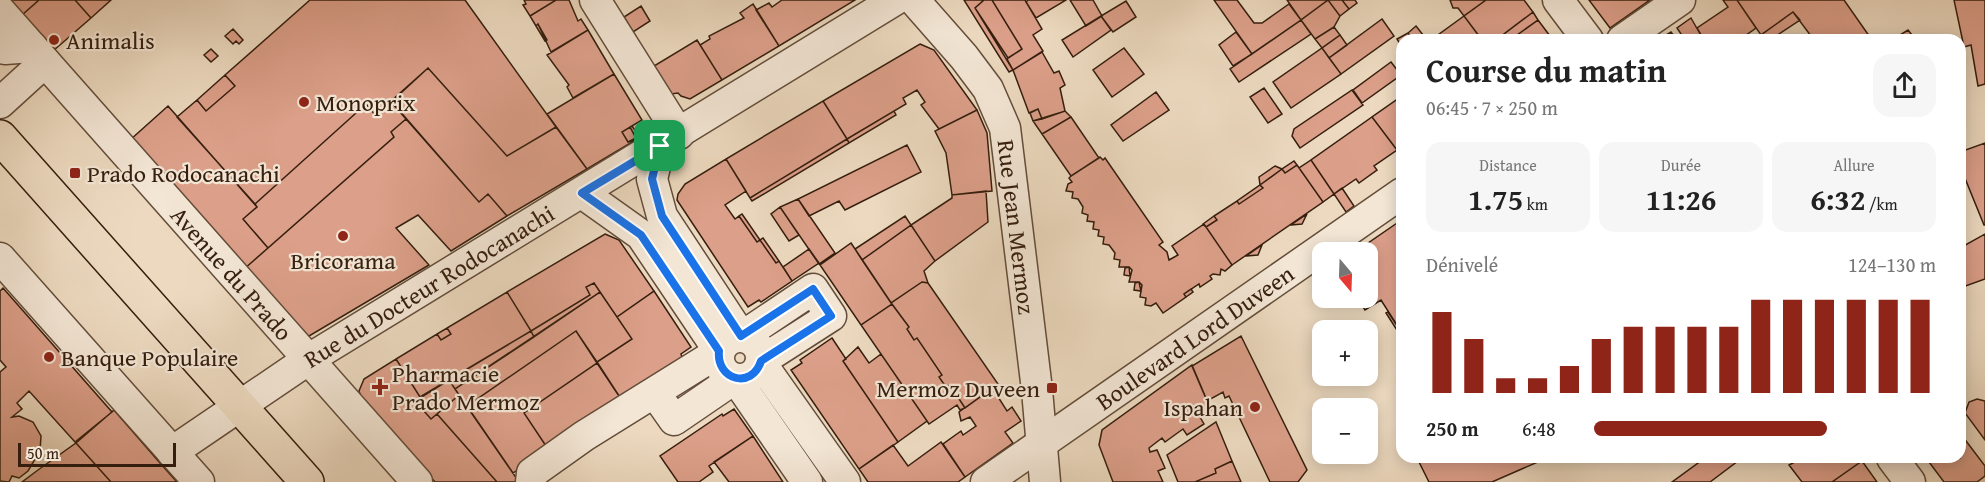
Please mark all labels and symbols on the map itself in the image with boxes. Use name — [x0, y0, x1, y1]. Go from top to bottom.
place label: Animalis — [66, 23, 155, 58]
marker: Animalis — [47, 33, 61, 47]
place label: Monoprix — [316, 85, 416, 120]
marker: Monoprix — [297, 95, 311, 109]
pin — [634, 120, 685, 171]
street label: Rue Jean Mermoz — [989, 138, 1045, 316]
place label: Prado Rodocanachi — [87, 156, 280, 191]
marker: Prado Rodocanachi — [68, 166, 82, 180]
street label: Rue du Docteur Rodocanachi — [297, 195, 561, 376]
street label: Avenue du Prado — [163, 198, 301, 348]
marker: Bricorama — [336, 229, 350, 243]
north arrow — [1312, 242, 1378, 308]
place label: Bricorama — [290, 243, 396, 278]
street label: Boulevard Lord Duveen — [1088, 256, 1301, 418]
place label: Banque Populaire — [61, 340, 238, 375]
marker: Banque Populaire — [42, 350, 56, 364]
place label: Pharmacie Prado Mermoz — [392, 356, 539, 419]
place label: Mermoz Duveen — [877, 371, 1041, 406]
marker: Pharmacie Prado Mermoz — [373, 380, 387, 394]
marker: Mermoz Duveen — [1045, 381, 1059, 395]
place label: Ispahan — [1164, 390, 1244, 425]
marker: Ispahan — [1248, 400, 1262, 414]
scale bar — [18, 440, 176, 468]

